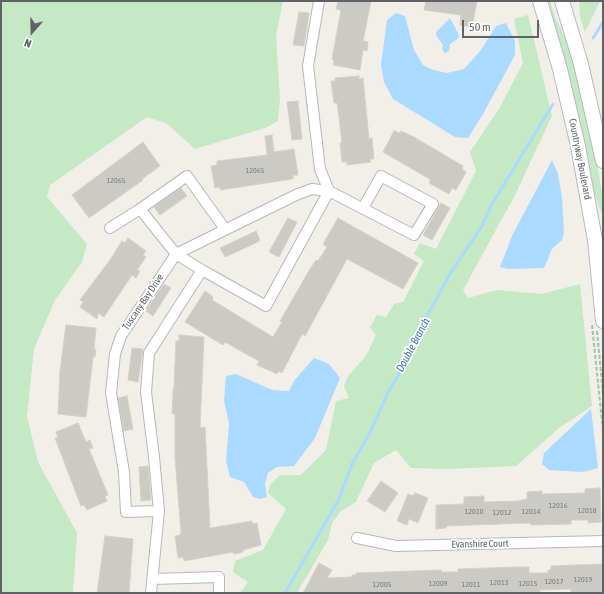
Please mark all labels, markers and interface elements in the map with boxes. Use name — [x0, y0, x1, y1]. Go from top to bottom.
north arrow — [12, 12, 52, 52]
scale bar — [464, 12, 541, 38]
text: 50 m — [469, 20, 491, 34]
text: N — [23, 37, 33, 50]
street label: Countryway Boulevard — [566, 117, 594, 201]
house number: 12065 — [246, 165, 264, 175]
house number: 12065 — [107, 175, 125, 185]
street label: Tuscany Bay Drive — [120, 272, 166, 332]
water label: Double Branch — [393, 316, 433, 374]
house number: 12016 — [549, 500, 567, 510]
house number: 12018 — [578, 505, 596, 515]
house number: 12010 — [465, 506, 483, 516]
house number: 12014 — [522, 506, 540, 516]
house number: 12012 — [493, 507, 511, 517]
street label: Evanshire Court — [451, 538, 509, 550]
house number: 12019 — [574, 574, 592, 584]
house number: 12017 — [545, 576, 563, 586]
house number: 12013 — [490, 577, 508, 587]
house number: 12009 — [429, 578, 447, 588]
house number: 12015 — [519, 578, 537, 588]
house number: 12005 — [373, 579, 391, 589]
house number: 12011 — [462, 579, 480, 589]

